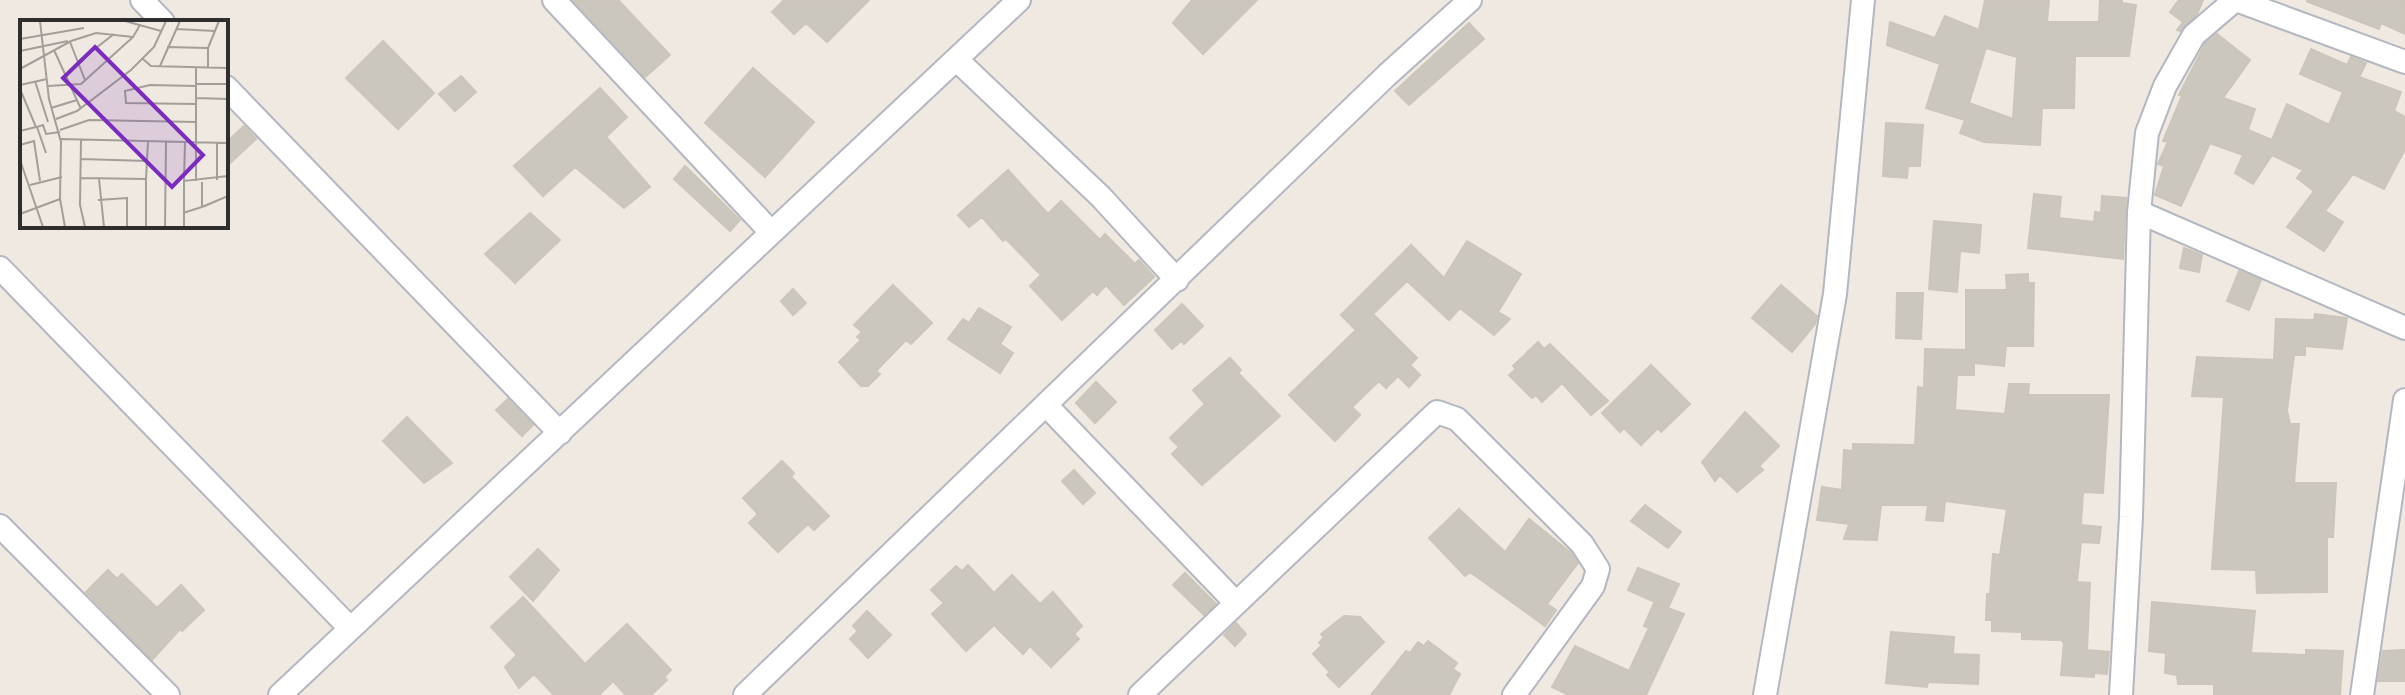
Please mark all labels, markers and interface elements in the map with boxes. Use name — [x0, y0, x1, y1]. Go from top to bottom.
inset map — [20, 20, 228, 228]

